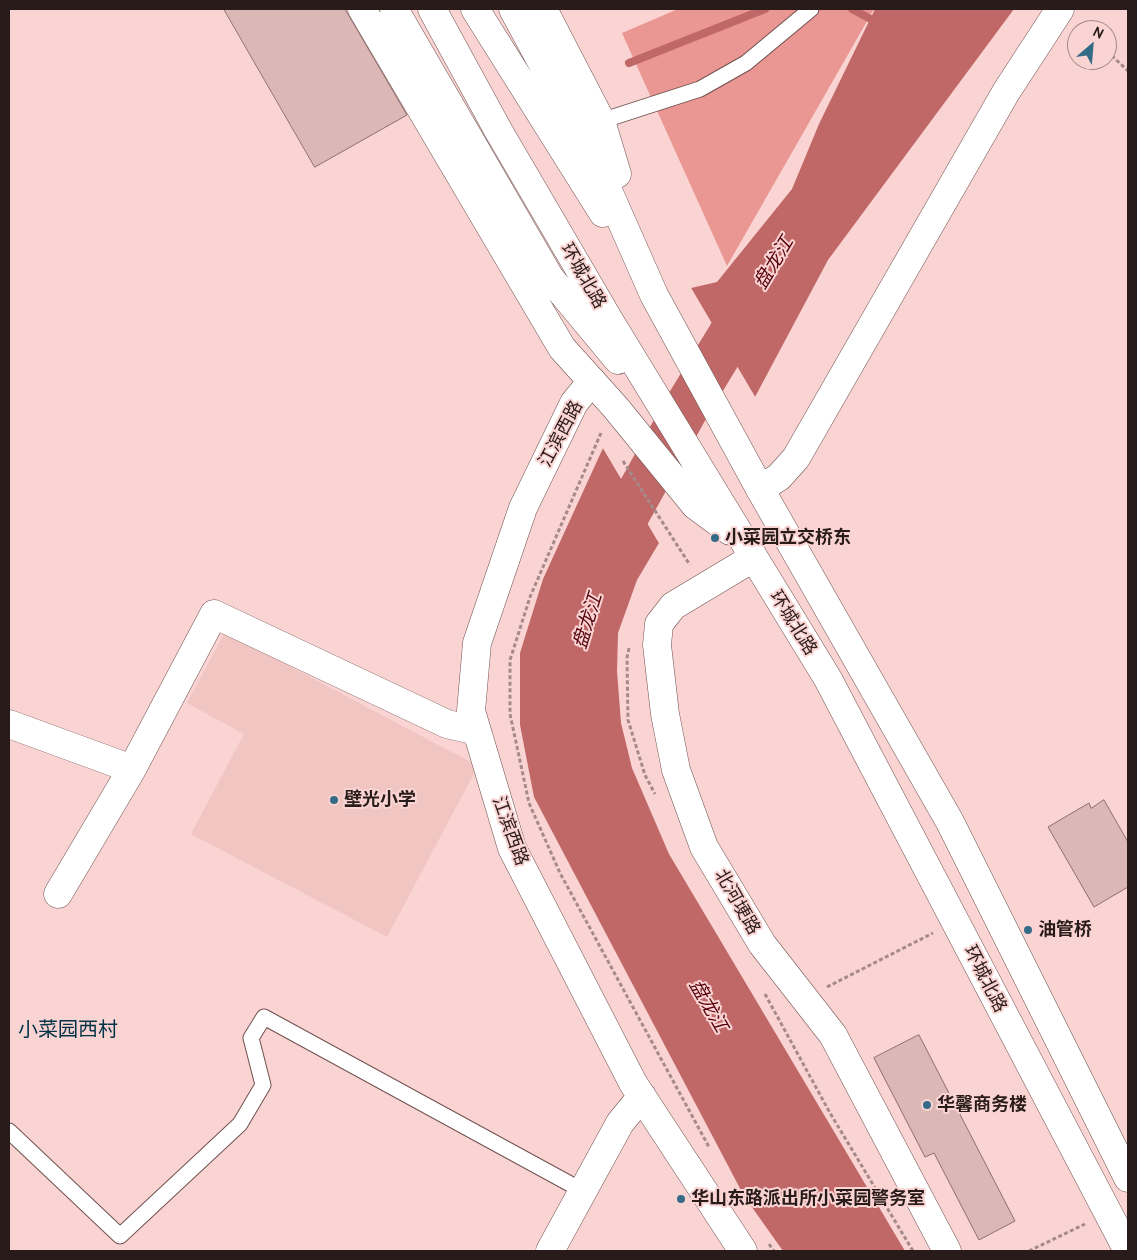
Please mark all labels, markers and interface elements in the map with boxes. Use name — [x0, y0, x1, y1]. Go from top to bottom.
north arrow — [1067, 20, 1117, 70]
text: N — [1090, 22, 1107, 43]
water label: 盘龙江 — [750, 233, 798, 293]
street label: 环城北路 — [556, 239, 610, 313]
street label: 江滨西路 — [535, 397, 587, 471]
place label: 小菜园立交桥东 — [725, 527, 851, 549]
marker: 小菜园立交桥东 — [709, 532, 721, 544]
street label: 环城北路 — [765, 587, 821, 659]
water label: 盘龙江 — [569, 590, 607, 652]
place label: 壁光小学 — [344, 789, 416, 811]
street label: 江滨西路 — [488, 793, 532, 869]
marker: 壁光小学 — [328, 794, 340, 806]
street label: 北河埂路 — [710, 865, 764, 939]
place label: 油管桥 — [1038, 919, 1092, 941]
marker: 油管桥 — [1022, 924, 1034, 936]
street label: 环城北路 — [959, 942, 1011, 1016]
water label: 盘龙江 — [684, 976, 732, 1036]
district label: 小菜园西村 — [18, 1018, 118, 1042]
place label: 华馨商务楼 — [937, 1094, 1027, 1116]
marker: 华馨商务楼 — [921, 1099, 933, 1111]
place label: 华山东路派出所小菜园警务室 — [691, 1188, 925, 1210]
marker: 华山东路派出所小菜园警务室 — [675, 1193, 687, 1205]

